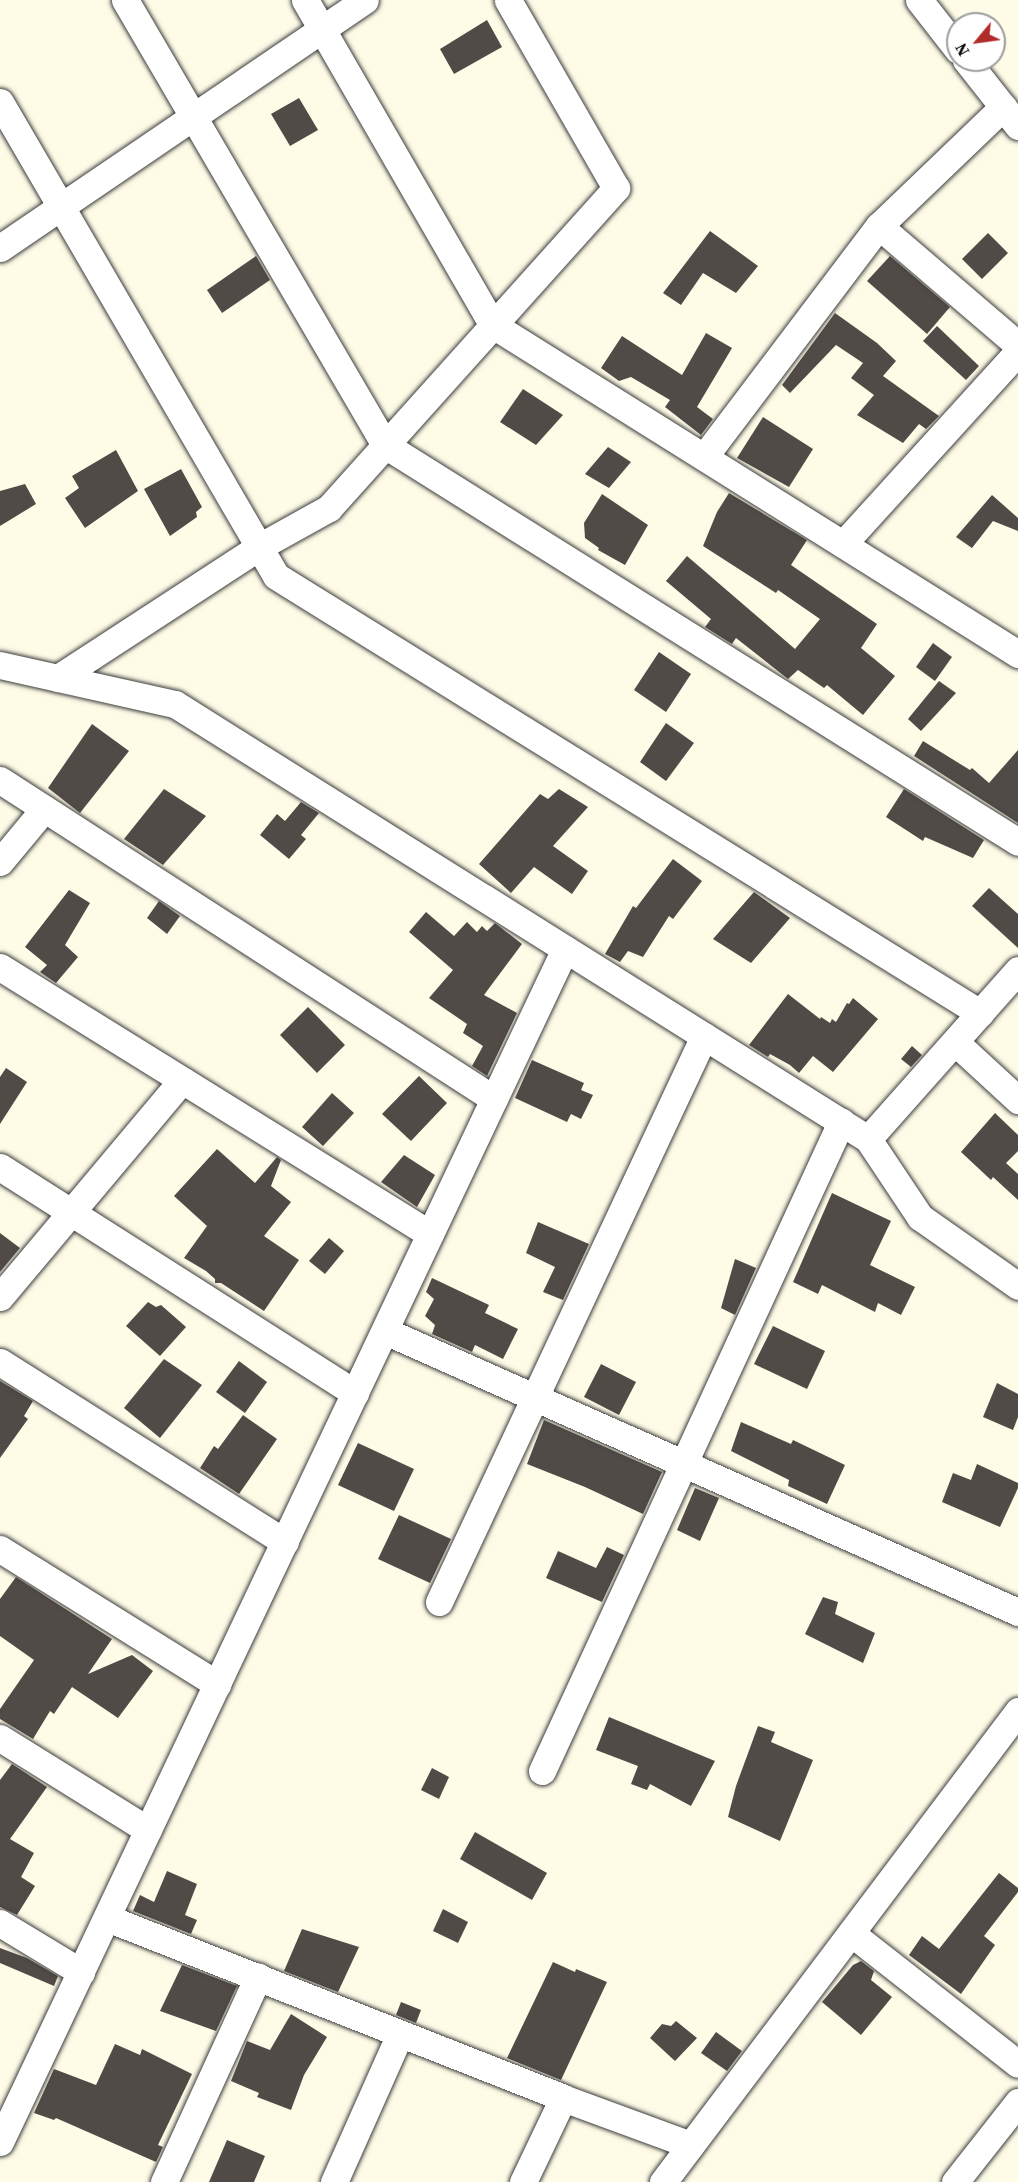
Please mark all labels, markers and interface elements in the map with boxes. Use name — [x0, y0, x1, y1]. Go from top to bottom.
north arrow — [946, 12, 1006, 72]
text: N — [950, 39, 974, 60]

